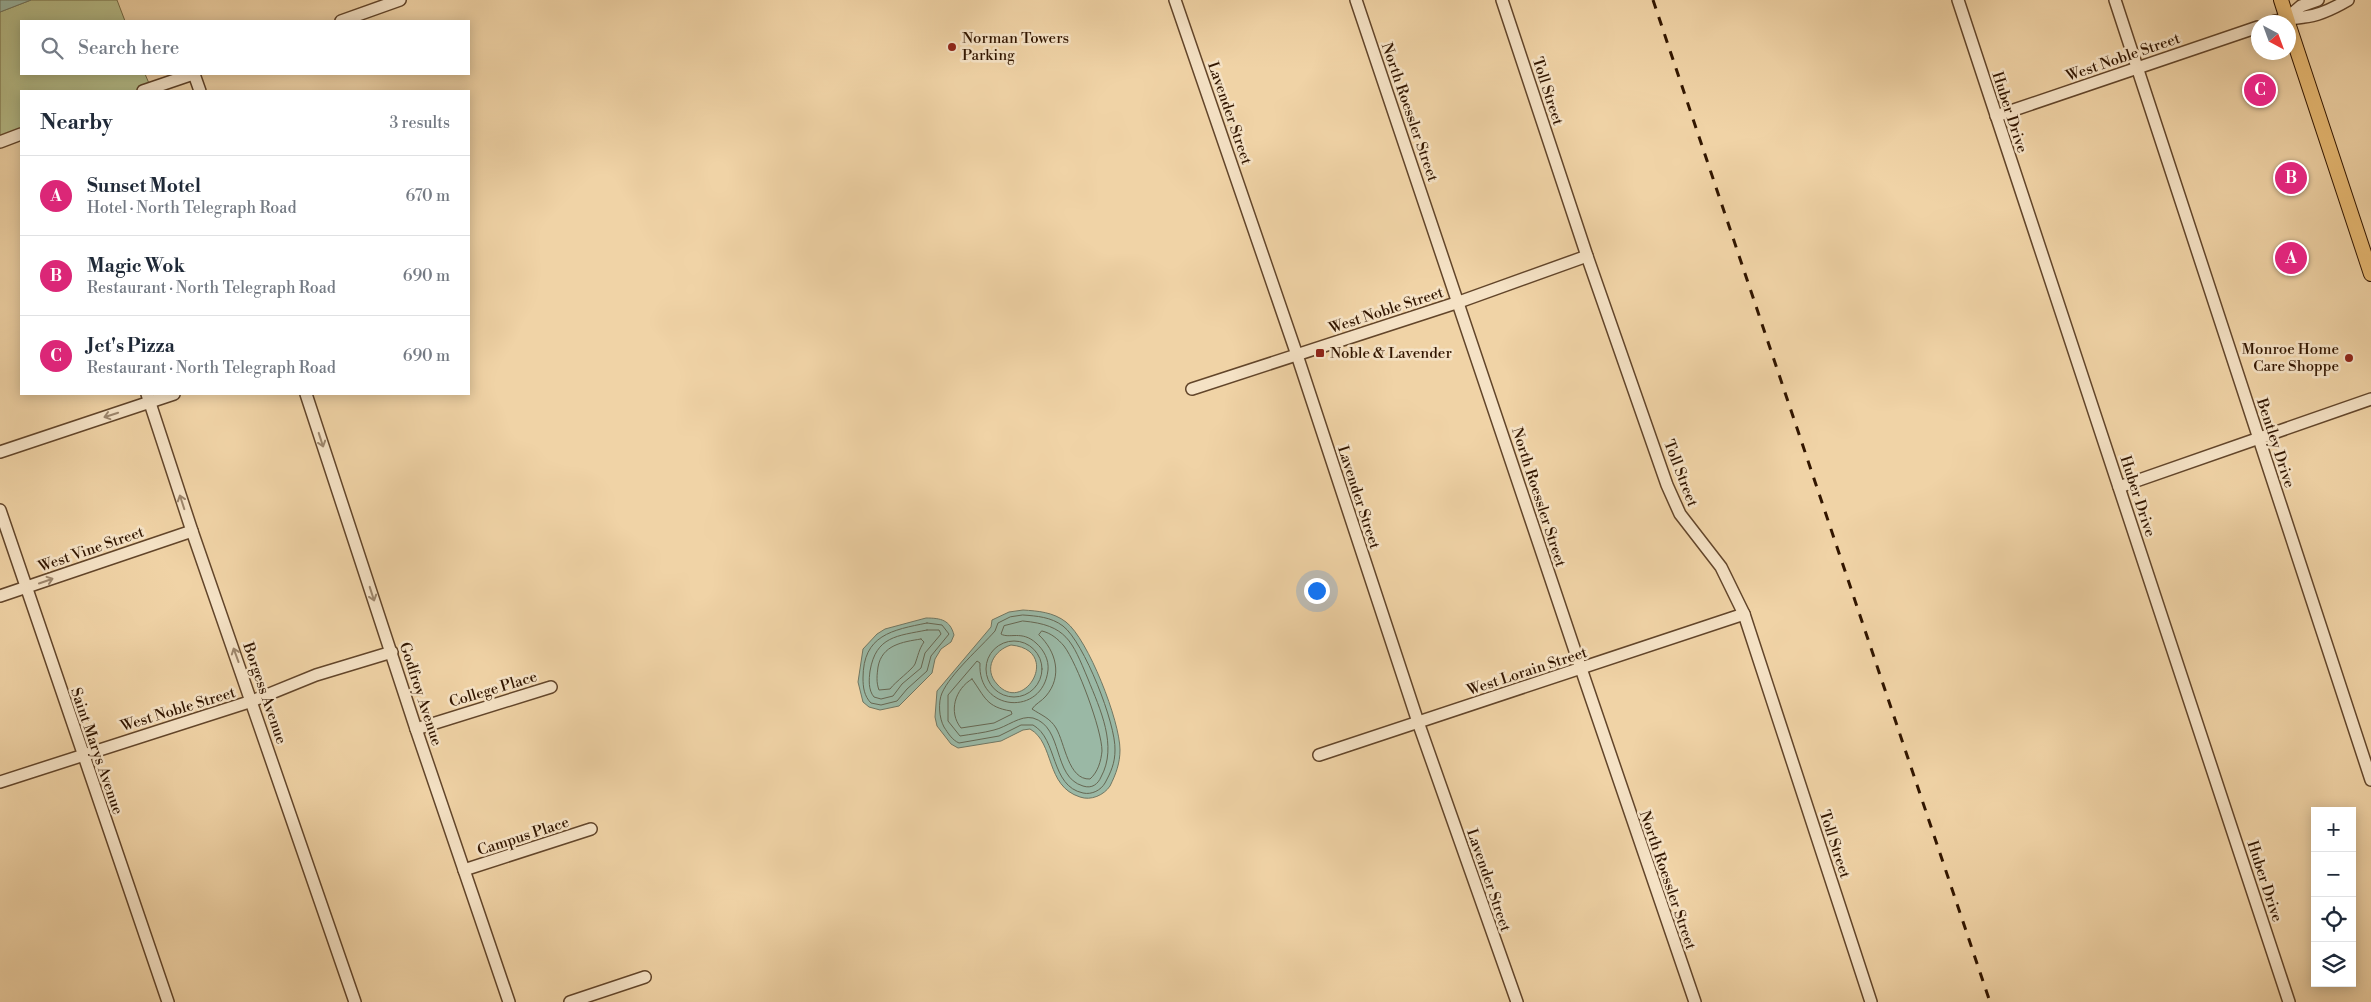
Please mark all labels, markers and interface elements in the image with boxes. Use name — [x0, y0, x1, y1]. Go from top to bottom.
north arrow — [2251, 15, 2296, 60]
search box — [20, 20, 470, 75]
place label: Norman Towers Parking — [962, 29, 1069, 65]
street label: West Noble Street — [2063, 29, 2183, 86]
icon: search — [38, 34, 66, 62]
text: Search here — [78, 36, 179, 60]
street label: North Roessler Street — [1377, 40, 1442, 185]
marker: Norman Towers Parking — [946, 41, 958, 53]
street label: Toll Street — [1528, 55, 1568, 128]
street label: Lavender Street — [1203, 59, 1256, 168]
street label: Huber Drive — [1987, 69, 2032, 155]
pin: C — [2244, 71, 2276, 109]
text: Nearby — [40, 110, 113, 136]
text: 3 results — [389, 113, 450, 133]
pin: B — [2275, 159, 2307, 197]
text: Sunset Motel — [87, 174, 201, 198]
text: A — [50, 186, 62, 206]
text: 670 m — [406, 186, 450, 206]
text: Hotel · North Telegraph Road — [87, 198, 297, 218]
pin: A — [2275, 239, 2307, 277]
text: Magic Wok — [87, 254, 185, 278]
text: B — [50, 266, 62, 286]
text: 690 m — [403, 266, 450, 286]
text: Restaurant · North Telegraph Road — [87, 278, 336, 298]
street label: West Noble Street — [1326, 283, 1446, 338]
text: Jet's Pizza — [87, 334, 175, 358]
place label: Monroe Home Care Shoppe — [2242, 340, 2339, 376]
place label: Noble & Lavender — [1330, 344, 1452, 363]
text: C — [50, 346, 62, 366]
text: 690 m — [403, 346, 450, 366]
marker: Noble & Lavender — [1314, 347, 1326, 359]
marker: Monroe Home Care Shoppe — [2343, 352, 2355, 364]
text: Restaurant · North Telegraph Road — [87, 358, 336, 378]
street label: Bentley Drive — [2252, 395, 2299, 490]
one-way arrow — [104, 411, 120, 420]
street label: North Roessler Street — [1507, 425, 1570, 570]
one-way arrow — [317, 432, 326, 447]
street label: Toll Street — [1659, 437, 1702, 510]
street label: Lavender Street — [1333, 443, 1384, 552]
street label: Huber Drive — [2115, 453, 2160, 539]
one-way arrow — [177, 494, 187, 510]
street label: West Vine Street — [35, 522, 147, 577]
one-way arrow — [38, 575, 54, 585]
your location — [1304, 578, 1330, 604]
one-way arrow — [368, 586, 378, 602]
street label: Borgess Avenue — [238, 639, 291, 746]
street label: Godfroy Avenue — [395, 640, 446, 748]
street label: West Lorain Street — [1464, 643, 1590, 700]
one-way arrow — [231, 648, 240, 664]
street label: College Place — [447, 667, 539, 712]
street label: West Noble Street — [117, 683, 239, 736]
street label: Saint Marys Avenue — [66, 685, 127, 817]
map controls — [2311, 807, 2356, 987]
button: + — [2311, 807, 2356, 852]
street label: North Roessler Street — [1635, 808, 1700, 953]
street label: Toll Street — [1815, 808, 1855, 881]
street label: Campus Place — [475, 813, 571, 860]
street label: Lavender Street — [1462, 826, 1515, 935]
street label: Huber Drive — [2242, 838, 2287, 924]
button: − — [2311, 852, 2356, 897]
button: locate — [2311, 897, 2356, 942]
button: layers — [2311, 942, 2356, 987]

